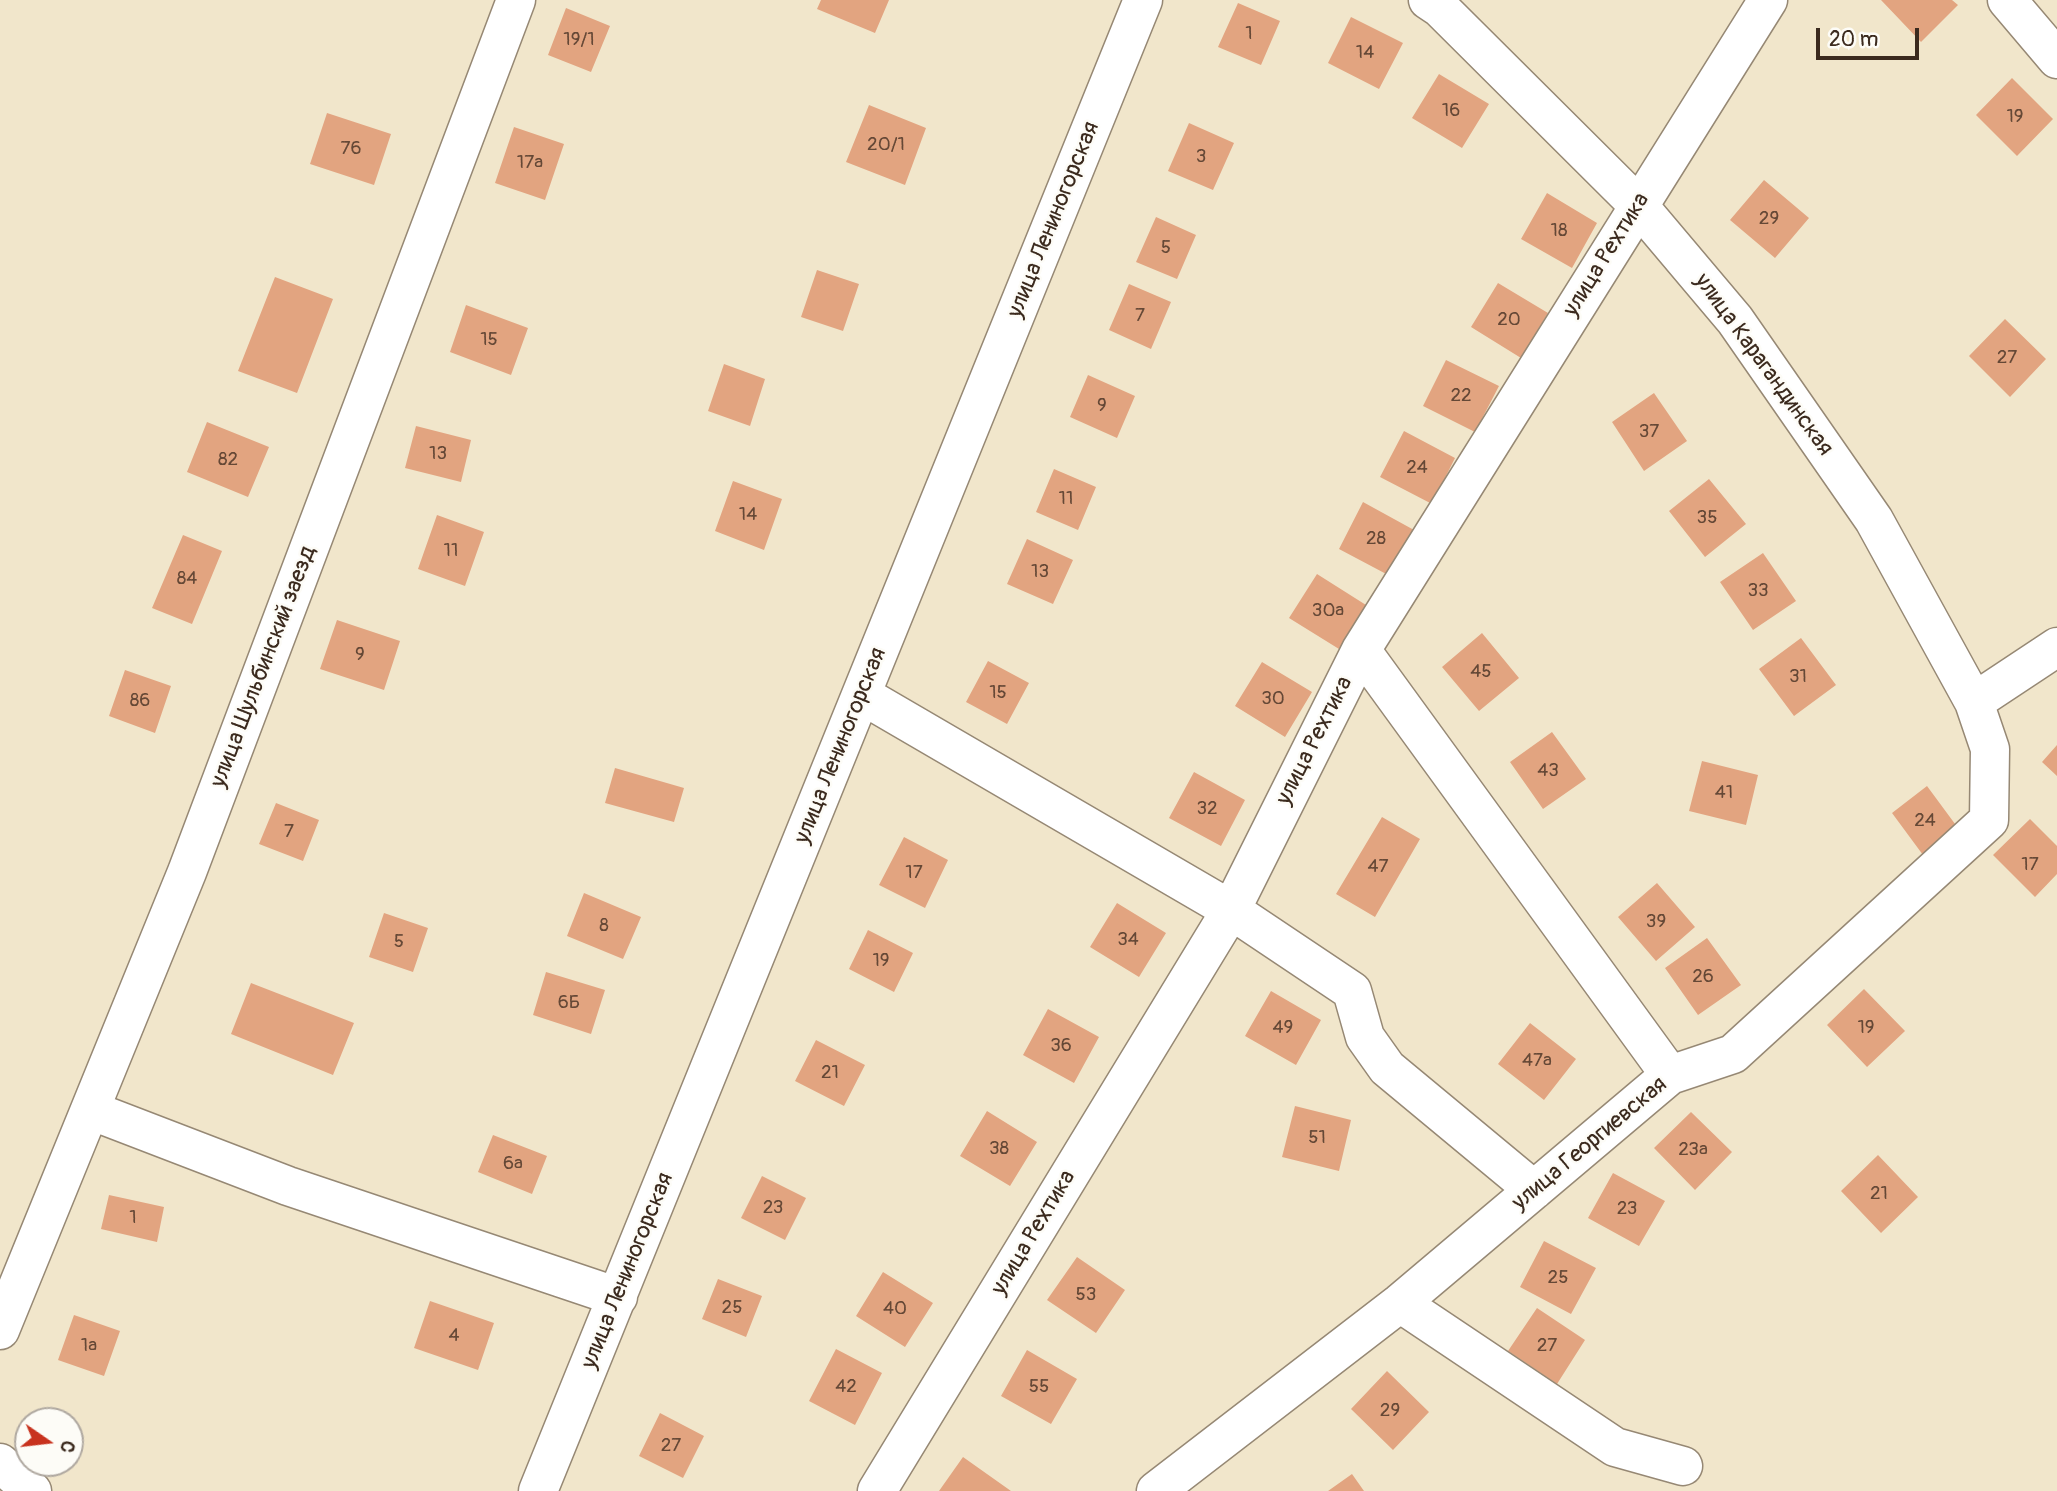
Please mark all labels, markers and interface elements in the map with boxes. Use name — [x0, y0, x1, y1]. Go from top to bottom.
scale bar — [1819, 14, 1922, 58]
house number: 1 — [1245, 23, 1253, 45]
text: 20 m — [1829, 26, 1878, 53]
house number: 19/1 — [563, 29, 595, 51]
house number: 14 — [1356, 42, 1374, 64]
house number: 16 — [1442, 100, 1460, 122]
house number: 19 — [2006, 106, 2024, 128]
street label: улица Лениногорская — [1002, 118, 1106, 322]
house number: 20/1 — [867, 134, 905, 156]
house number: 76 — [340, 138, 362, 160]
house number: 3 — [1196, 146, 1206, 168]
house number: 17а — [517, 152, 543, 174]
street label: улица Рехтика — [1558, 188, 1656, 322]
house number: 29 — [1759, 208, 1779, 230]
house number: 18 — [1550, 220, 1568, 242]
house number: 5 — [1161, 237, 1171, 259]
street label: улица Карагандинская — [1688, 269, 1838, 461]
house number: 7 — [1135, 305, 1145, 327]
house number: 20 — [1497, 309, 1521, 331]
house number: 15 — [480, 329, 498, 351]
house number: 27 — [1997, 347, 2017, 369]
house number: 22 — [1450, 385, 1472, 407]
house number: 9 — [1097, 395, 1107, 417]
house number: 37 — [1639, 421, 1659, 443]
house number: 13 — [429, 443, 447, 465]
house number: 82 — [218, 449, 238, 471]
house number: 24 — [1406, 457, 1428, 479]
house number: 11 — [1059, 488, 1073, 510]
house number: 14 — [739, 504, 757, 526]
house number: 35 — [1697, 507, 1717, 529]
house number: 28 — [1366, 528, 1386, 550]
house number: 11 — [444, 540, 458, 562]
street label: улица Шульбинский заезд — [205, 542, 323, 792]
house number: 13 — [1031, 561, 1049, 583]
house number: 84 — [177, 568, 197, 590]
house number: 33 — [1747, 580, 1769, 602]
house number: 30а — [1312, 600, 1344, 622]
house number: 9 — [355, 644, 365, 666]
street label: улица Лениногорская — [789, 644, 893, 848]
house number: 45 — [1470, 661, 1492, 683]
house number: 31 — [1789, 666, 1807, 688]
street label: улица Рехтика — [1271, 672, 1359, 810]
house number: 15 — [989, 682, 1007, 704]
house number: 30 — [1261, 688, 1285, 710]
house number: 86 — [130, 690, 150, 712]
house number: 43 — [1537, 760, 1559, 782]
house number: 41 — [1715, 782, 1733, 804]
house number: 32 — [1196, 798, 1218, 820]
house number: 24 — [1914, 810, 1936, 832]
house number: 7 — [284, 821, 294, 843]
house number: 17 — [2021, 854, 2039, 876]
house number: 47 — [1367, 856, 1389, 878]
house number: 17 — [905, 862, 923, 884]
house number: 39 — [1646, 911, 1666, 933]
house number: 8 — [599, 915, 609, 937]
house number: 34 — [1117, 929, 1139, 951]
house number: 5 — [394, 931, 404, 953]
house number: 19 — [872, 950, 890, 972]
house number: 26 — [1692, 966, 1714, 988]
house number: 6Б — [558, 992, 580, 1014]
house number: 49 — [1273, 1017, 1293, 1039]
house number: 19 — [1857, 1017, 1875, 1039]
house number: 36 — [1050, 1035, 1072, 1057]
house number: 47а — [1522, 1050, 1552, 1072]
house number: 21 — [821, 1062, 839, 1084]
street label: улица Георгиевская — [1507, 1071, 1673, 1217]
house number: 51 — [1308, 1127, 1326, 1149]
house number: 38 — [989, 1138, 1009, 1160]
house number: 23а — [1678, 1139, 1708, 1161]
house number: 6а — [503, 1153, 523, 1175]
street label: улица Рехтика — [986, 1166, 1082, 1300]
street label: улица Лениногорская — [576, 1169, 680, 1373]
house number: 21 — [1870, 1183, 1888, 1205]
house number: 23 — [763, 1197, 783, 1219]
house number: 23 — [1617, 1198, 1637, 1220]
house number: 1 — [129, 1207, 137, 1229]
house number: 25 — [1548, 1267, 1568, 1289]
house number: 53 — [1076, 1284, 1096, 1306]
house number: 25 — [722, 1297, 742, 1319]
house number: 40 — [883, 1298, 907, 1320]
house number: 4 — [448, 1325, 460, 1347]
house number: 1а — [81, 1335, 97, 1357]
house number: 27 — [1537, 1335, 1557, 1357]
house number: 42 — [835, 1376, 857, 1398]
house number: 55 — [1029, 1376, 1049, 1398]
house number: 29 — [1380, 1400, 1400, 1422]
north arrow — [14, 1407, 84, 1477]
house number: 27 — [661, 1435, 681, 1457]
text: С — [54, 1438, 81, 1455]

